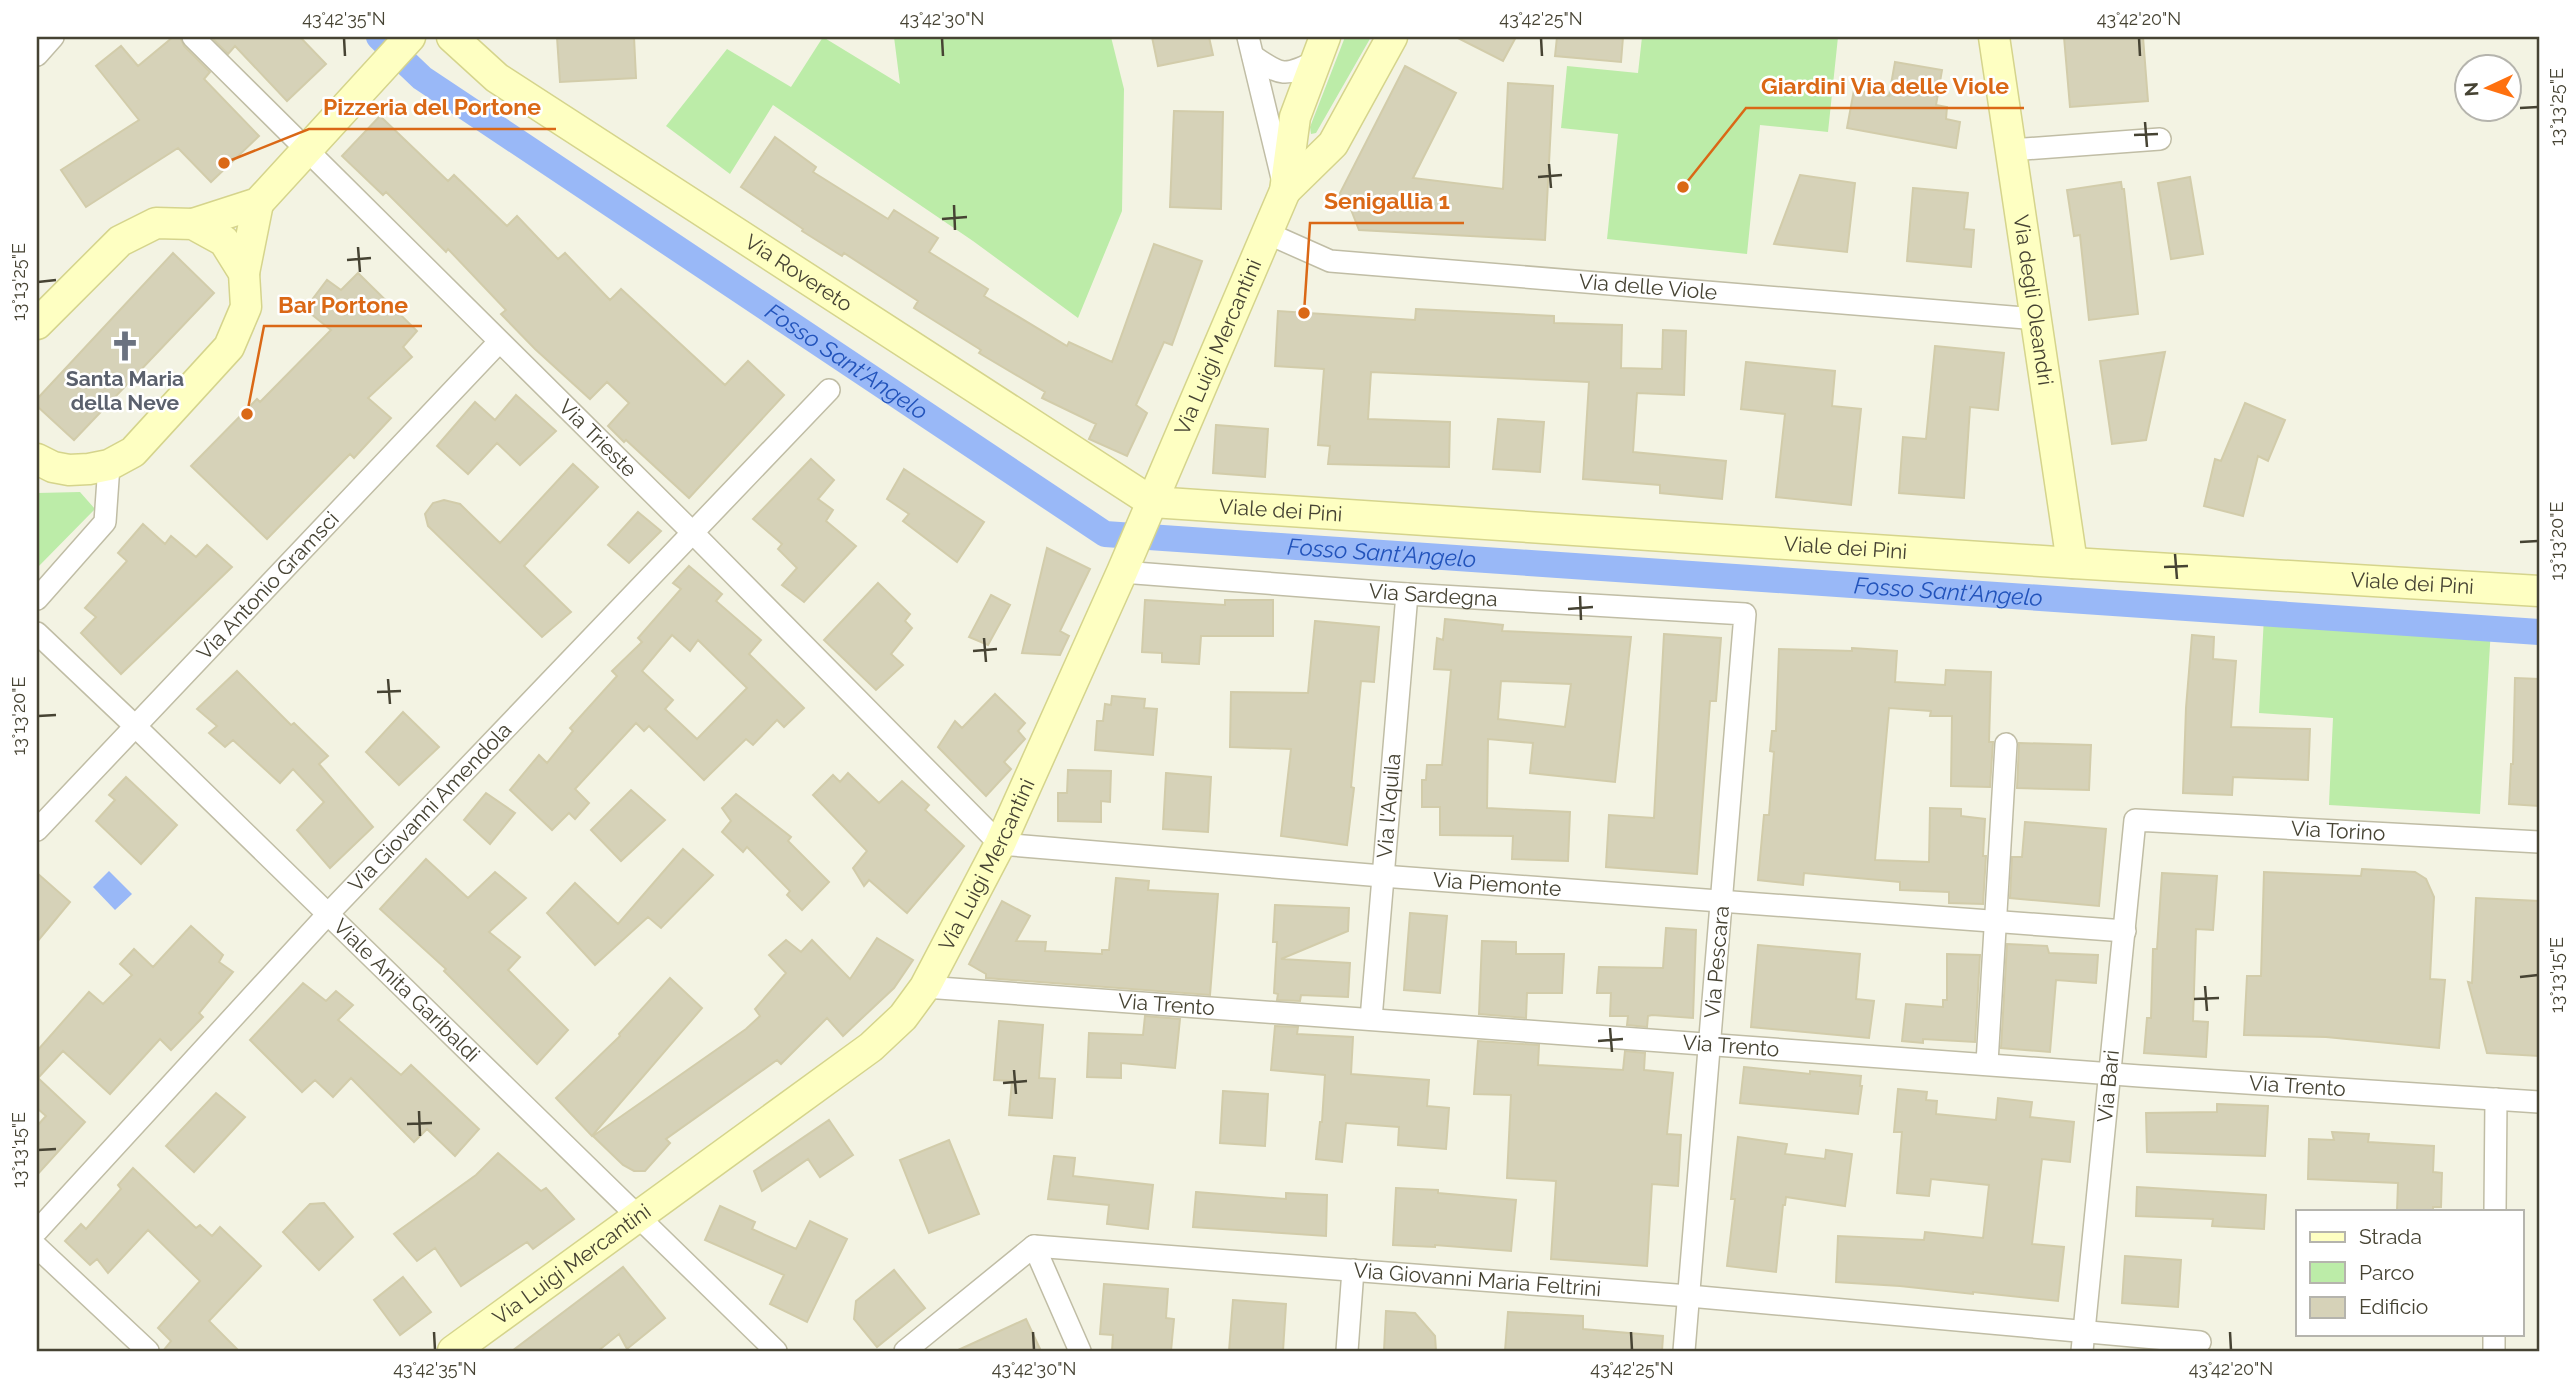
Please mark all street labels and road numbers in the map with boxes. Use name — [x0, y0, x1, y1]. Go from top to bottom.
street label: Via degli Oleandri — [2009, 213, 2059, 387]
street label: Via Rovereto — [740, 229, 857, 317]
street label: Via Luigi Mercantini — [1169, 255, 1266, 439]
street label: Via delle Viole — [1578, 268, 1718, 305]
street label: Via Trieste — [554, 394, 642, 482]
street label: Viale dei Pini — [1218, 493, 1343, 527]
street label: Via Antonio Gramsci — [192, 506, 344, 665]
street label: Viale dei Pini — [1783, 531, 1908, 564]
street label: Viale dei Pini — [2350, 567, 2475, 599]
street label: Via Sardegna — [1368, 578, 1498, 611]
street label: Via Giovanni Amendola — [343, 717, 516, 897]
street label: Via l'Aquila — [1372, 752, 1405, 859]
street label: Via Luigi Mercantini — [933, 775, 1040, 955]
street label: Via Torino — [2290, 816, 2386, 846]
street label: Via Piemonte — [1432, 867, 1562, 901]
street label: Via Pescara — [1699, 905, 1734, 1019]
street label: Viale Anita Garibaldi — [328, 913, 485, 1067]
street label: Via Trento — [1117, 988, 1216, 1020]
street label: Via Trento — [1682, 1030, 1780, 1062]
street label: Via Bari — [2092, 1049, 2124, 1124]
street label: Via Trento — [2248, 1070, 2347, 1101]
street label: Via Luigi Mercantini — [488, 1198, 655, 1330]
street label: Via Giovanni Maria Feltrini — [1353, 1257, 1602, 1301]

